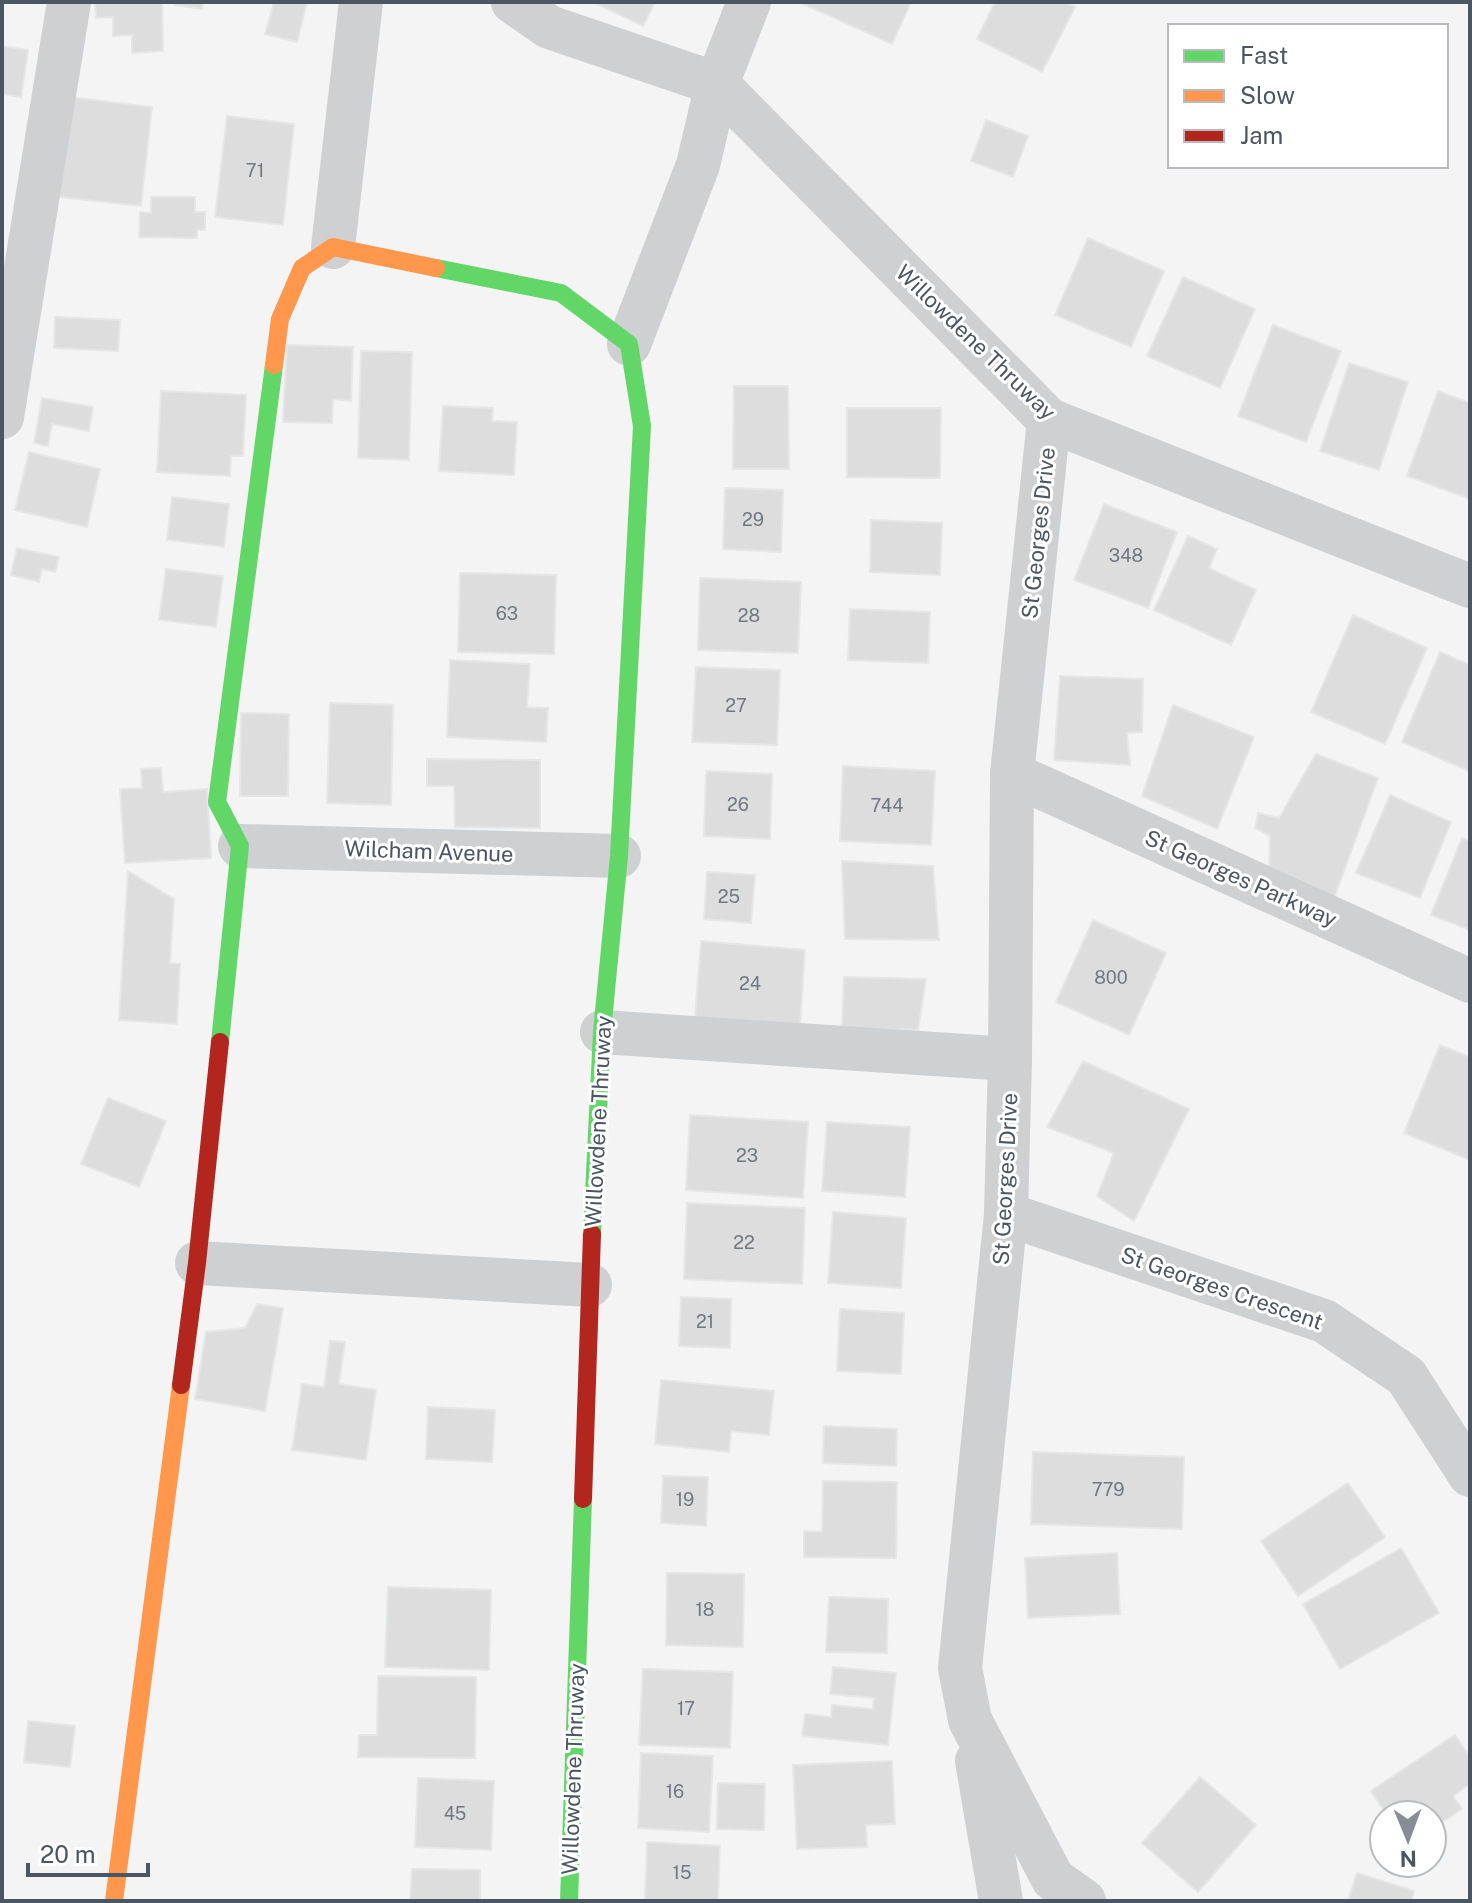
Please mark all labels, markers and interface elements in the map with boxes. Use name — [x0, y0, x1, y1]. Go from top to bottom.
legend — [1168, 24, 1448, 168]
text: Fast — [1240, 41, 1288, 69]
text: Slow — [1240, 81, 1295, 109]
text: Jam — [1240, 121, 1283, 149]
house number: 71 — [246, 160, 264, 181]
street label: Willowdene Thruway — [891, 259, 1061, 425]
street label: St Georges Drive — [1016, 446, 1060, 620]
house number: 29 — [742, 509, 764, 530]
house number: 348 — [1109, 545, 1143, 566]
house number: 63 — [496, 603, 518, 624]
house number: 28 — [738, 605, 760, 626]
house number: 27 — [725, 695, 747, 716]
house number: 26 — [727, 794, 749, 815]
house number: 744 — [871, 795, 903, 816]
street label: St Georges Parkway — [1141, 824, 1341, 932]
street label: Wilcham Avenue — [344, 835, 514, 867]
house number: 25 — [718, 886, 740, 907]
house number: 800 — [1094, 967, 1128, 988]
house number: 24 — [739, 973, 761, 994]
street label: Willowdene Thruway — [579, 1014, 617, 1227]
street label: St Georges Drive — [988, 1092, 1022, 1266]
house number: 23 — [736, 1145, 758, 1166]
house number: 22 — [733, 1232, 755, 1253]
street label: St Georges Crescent — [1118, 1241, 1326, 1335]
house number: 21 — [696, 1311, 714, 1332]
house number: 779 — [1092, 1479, 1124, 1500]
house number: 19 — [676, 1489, 694, 1510]
house number: 18 — [696, 1599, 714, 1620]
street label: Willowdene Thruway — [556, 1662, 590, 1875]
house number: 17 — [677, 1698, 695, 1719]
house number: 16 — [666, 1781, 684, 1802]
north arrow — [1368, 1799, 1448, 1879]
house number: 45 — [444, 1803, 466, 1824]
scale bar — [28, 1827, 148, 1877]
text: 20 m — [40, 1840, 96, 1868]
text: N — [1400, 1846, 1417, 1872]
house number: 15 — [673, 1862, 691, 1883]

